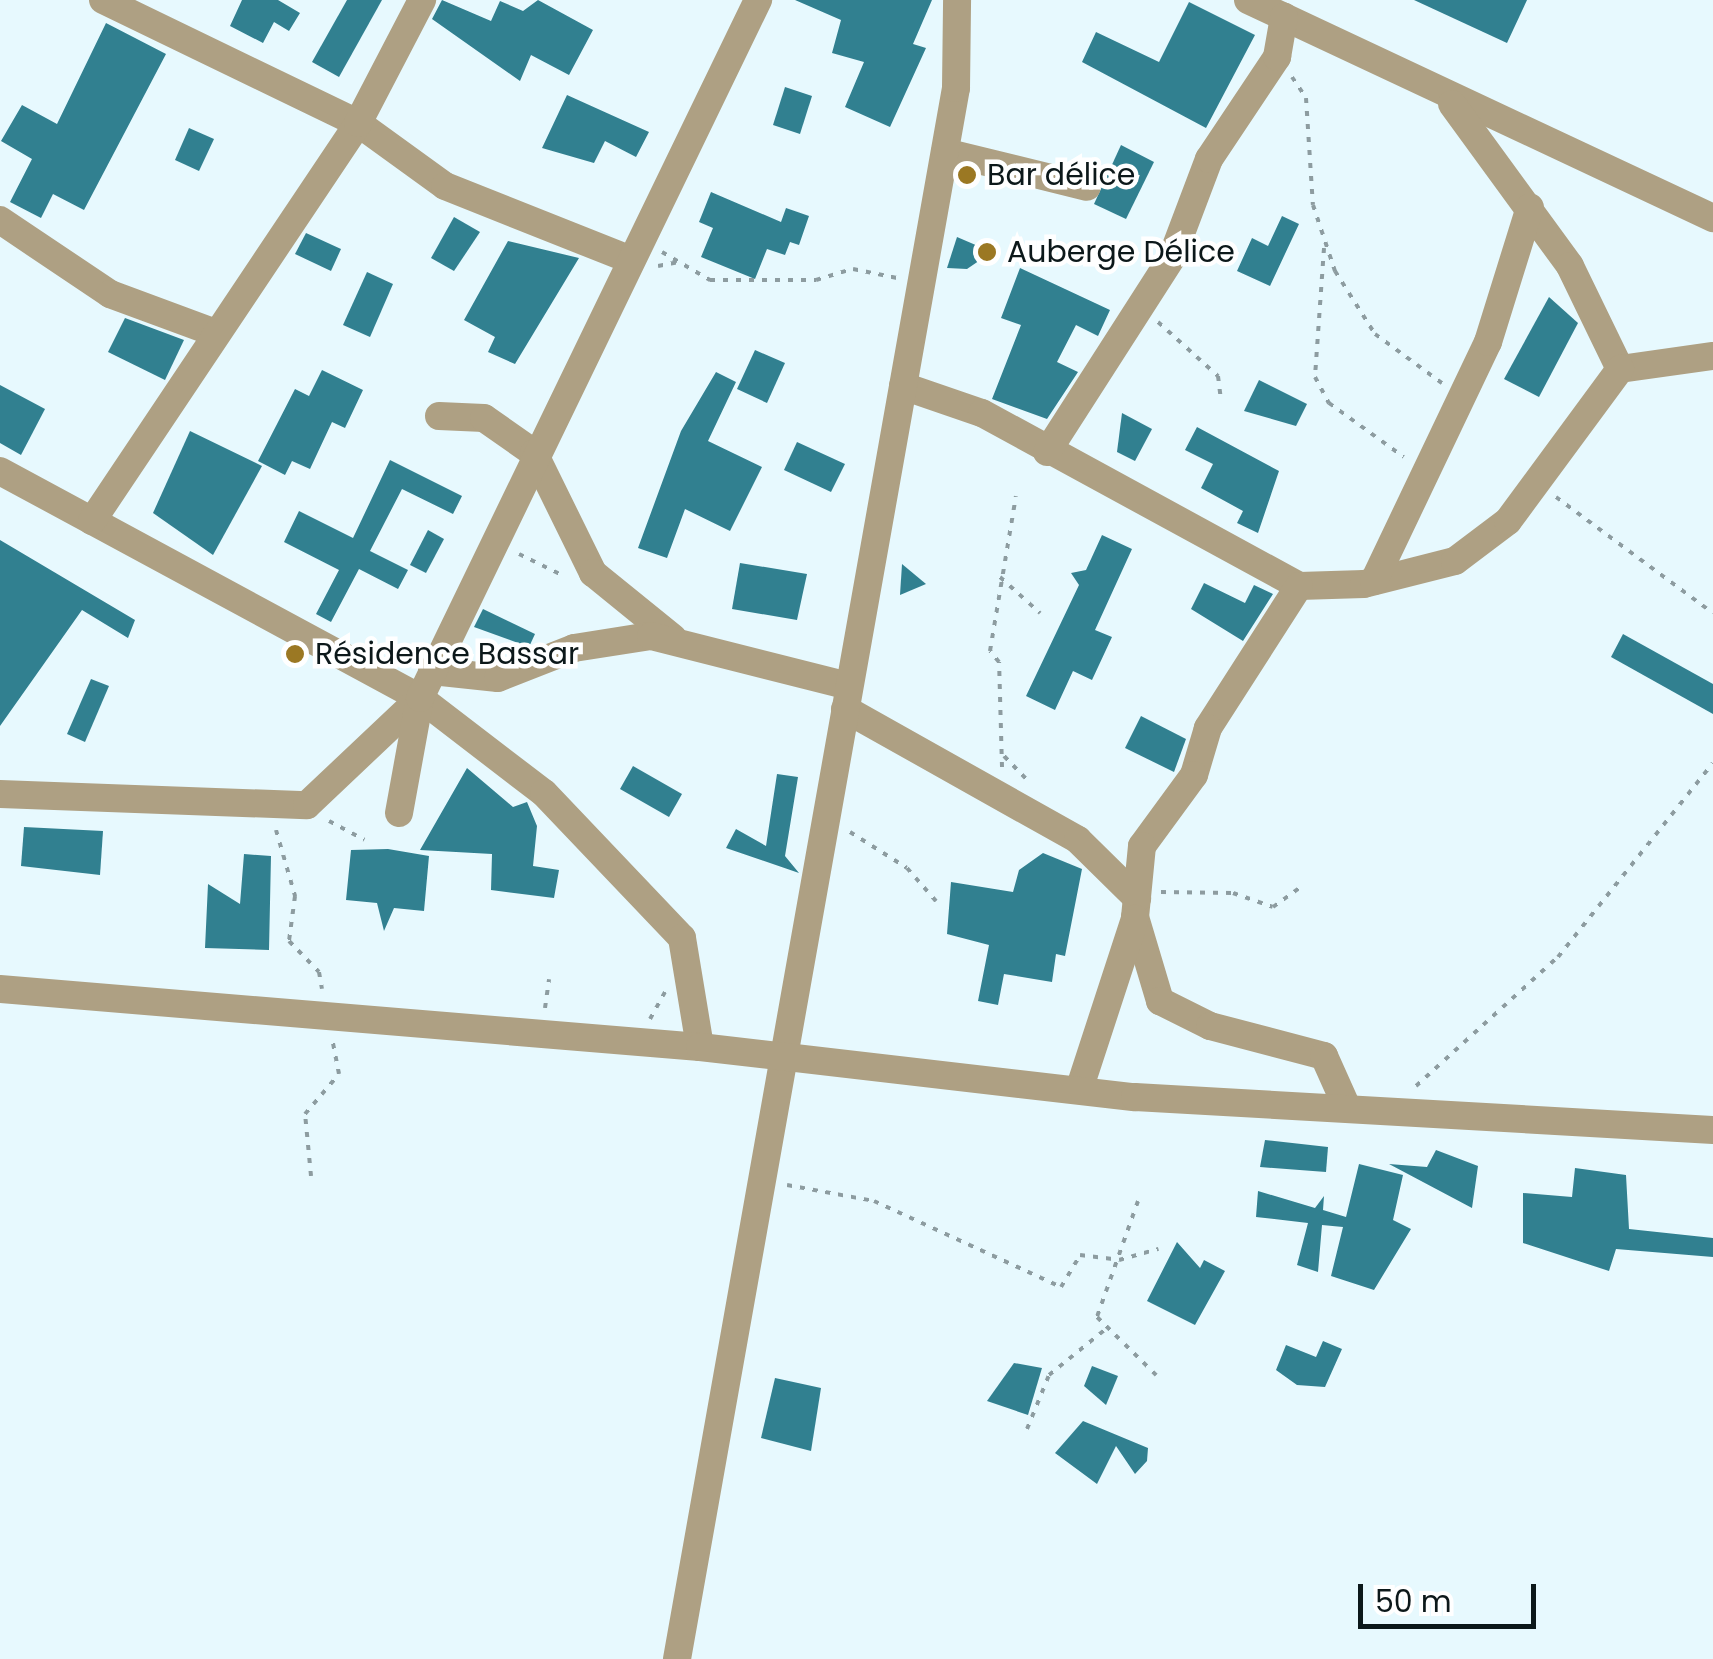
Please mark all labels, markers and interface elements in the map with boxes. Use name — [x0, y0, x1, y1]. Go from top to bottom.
place label: Bar délice — [987, 157, 1135, 193]
marker: Bar délice — [956, 164, 978, 186]
place label: Auberge Délice — [1007, 234, 1235, 270]
marker: Auberge Délice — [976, 241, 998, 263]
place label: Résidence Bassar — [315, 636, 579, 672]
marker: Résidence Bassar — [284, 643, 306, 665]
scale bar — [1363, 1564, 1540, 1626]
text: 50 m — [1375, 1580, 1452, 1623]

